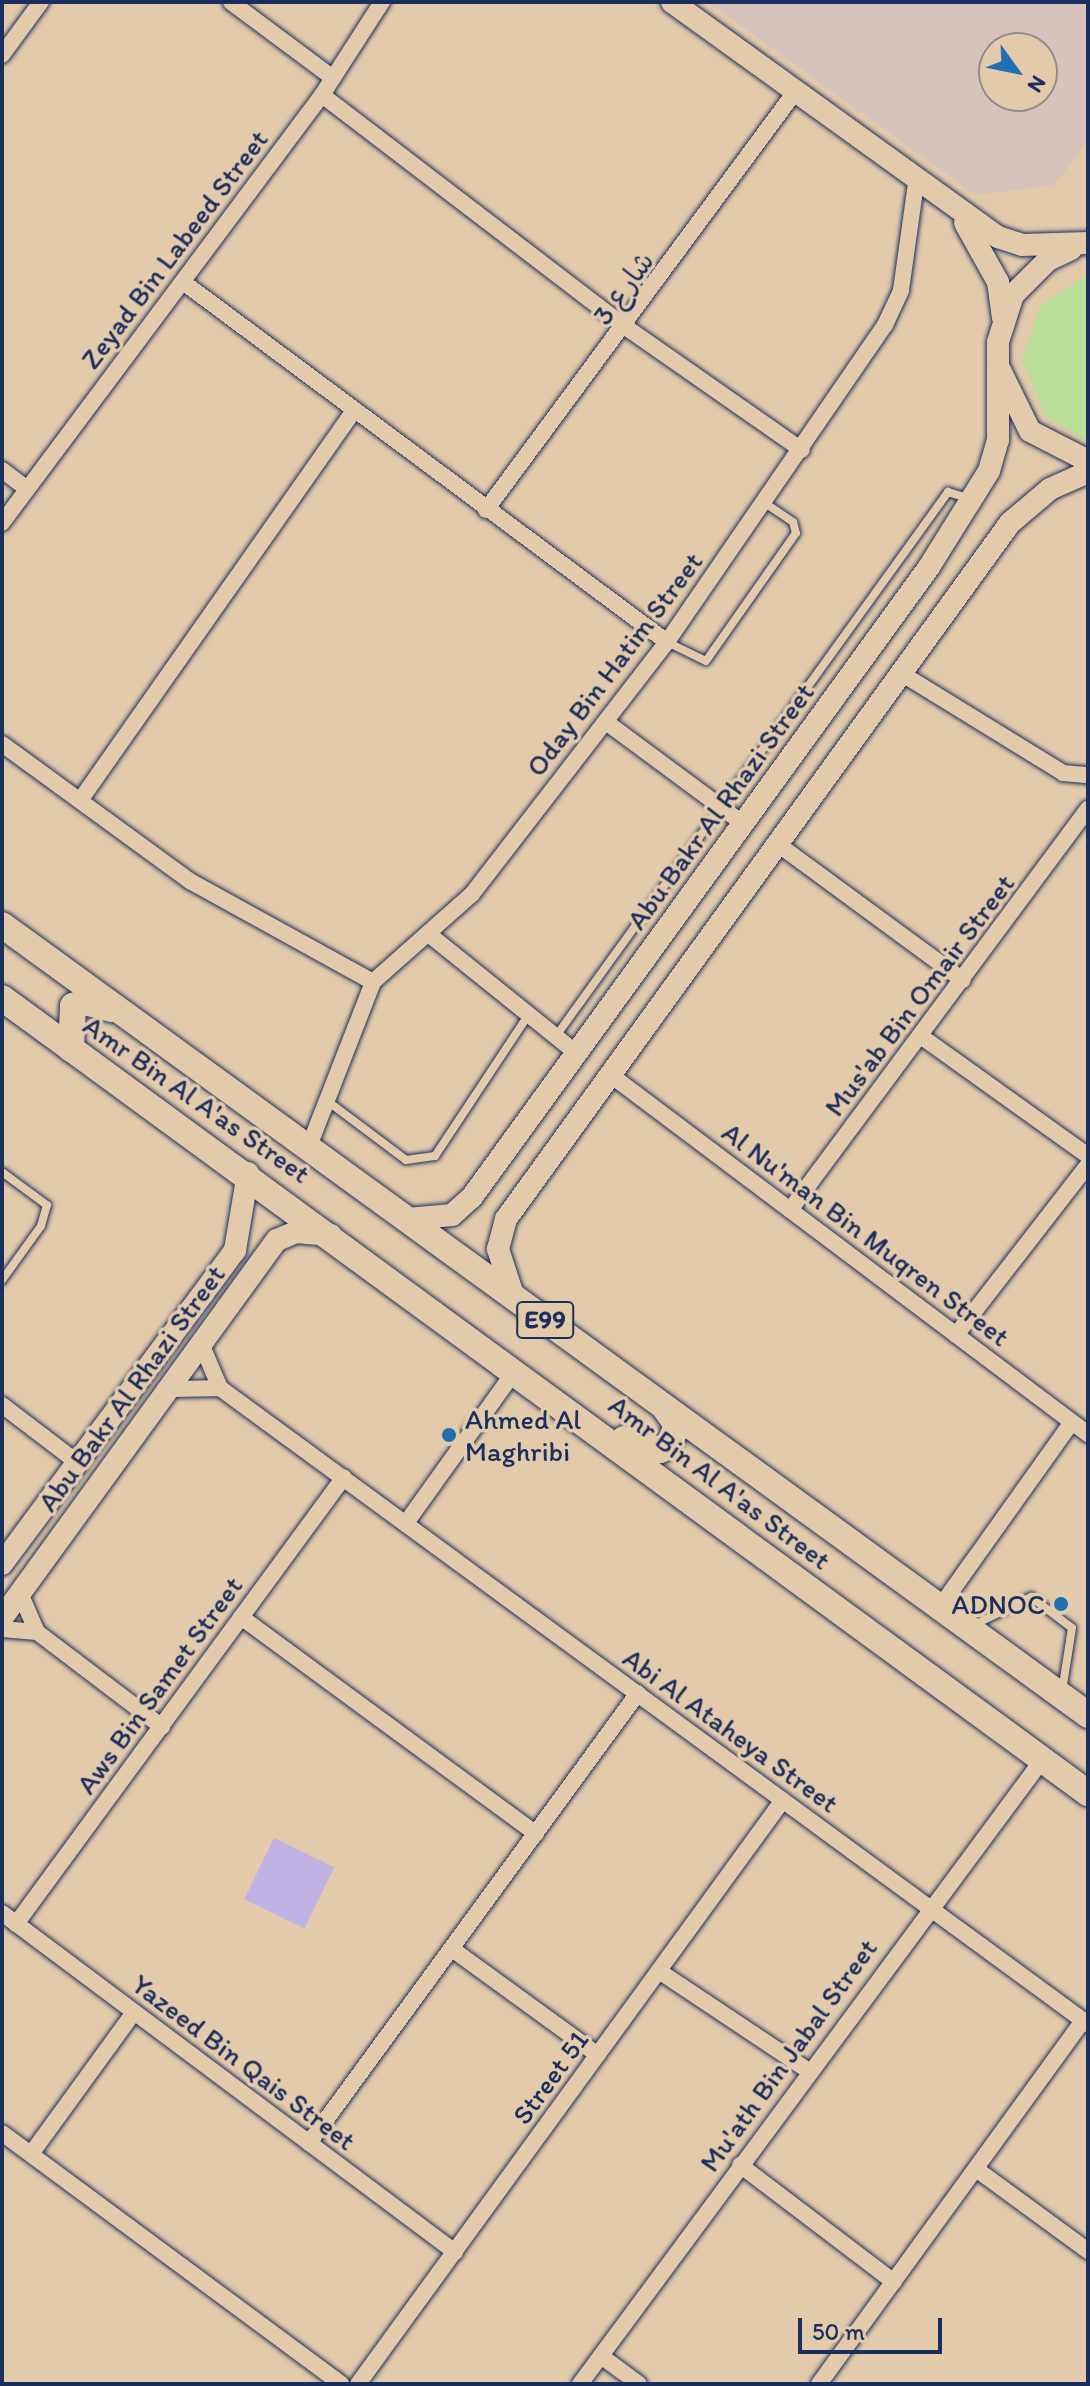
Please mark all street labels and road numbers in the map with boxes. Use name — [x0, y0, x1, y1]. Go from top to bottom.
street label: Zeyad Bin Labeed Street — [73, 123, 275, 375]
street label: شارع 3 — [585, 245, 661, 331]
street label: Oday Bin Hatim Street — [519, 546, 709, 782]
street label: Abu Bakr Al Rhazi Street — [619, 676, 821, 936]
street label: Mus'ab Bin Omair Street — [817, 868, 1021, 1122]
street label: Amr Bin Al A'as Street — [77, 1008, 317, 1190]
street label: Al Nu'man Bin Muqren Street — [716, 1115, 1016, 1353]
street label: Abu Bakr Al Rhazi Street — [30, 1258, 232, 1518]
road number: E99 — [515, 1298, 575, 1342]
street label: Amr Bin Al A'as Street — [603, 1388, 837, 1576]
street label: Aws Bin Samet Street — [69, 1570, 249, 1800]
street label: Abi Al Ataheya Street — [617, 1641, 845, 1819]
street label: Mu'ath Bin Jabal Street — [692, 1932, 884, 2178]
street label: Yazeed Bin Qais Street — [125, 1967, 363, 2157]
street label: Street 51 — [505, 2023, 595, 2131]

